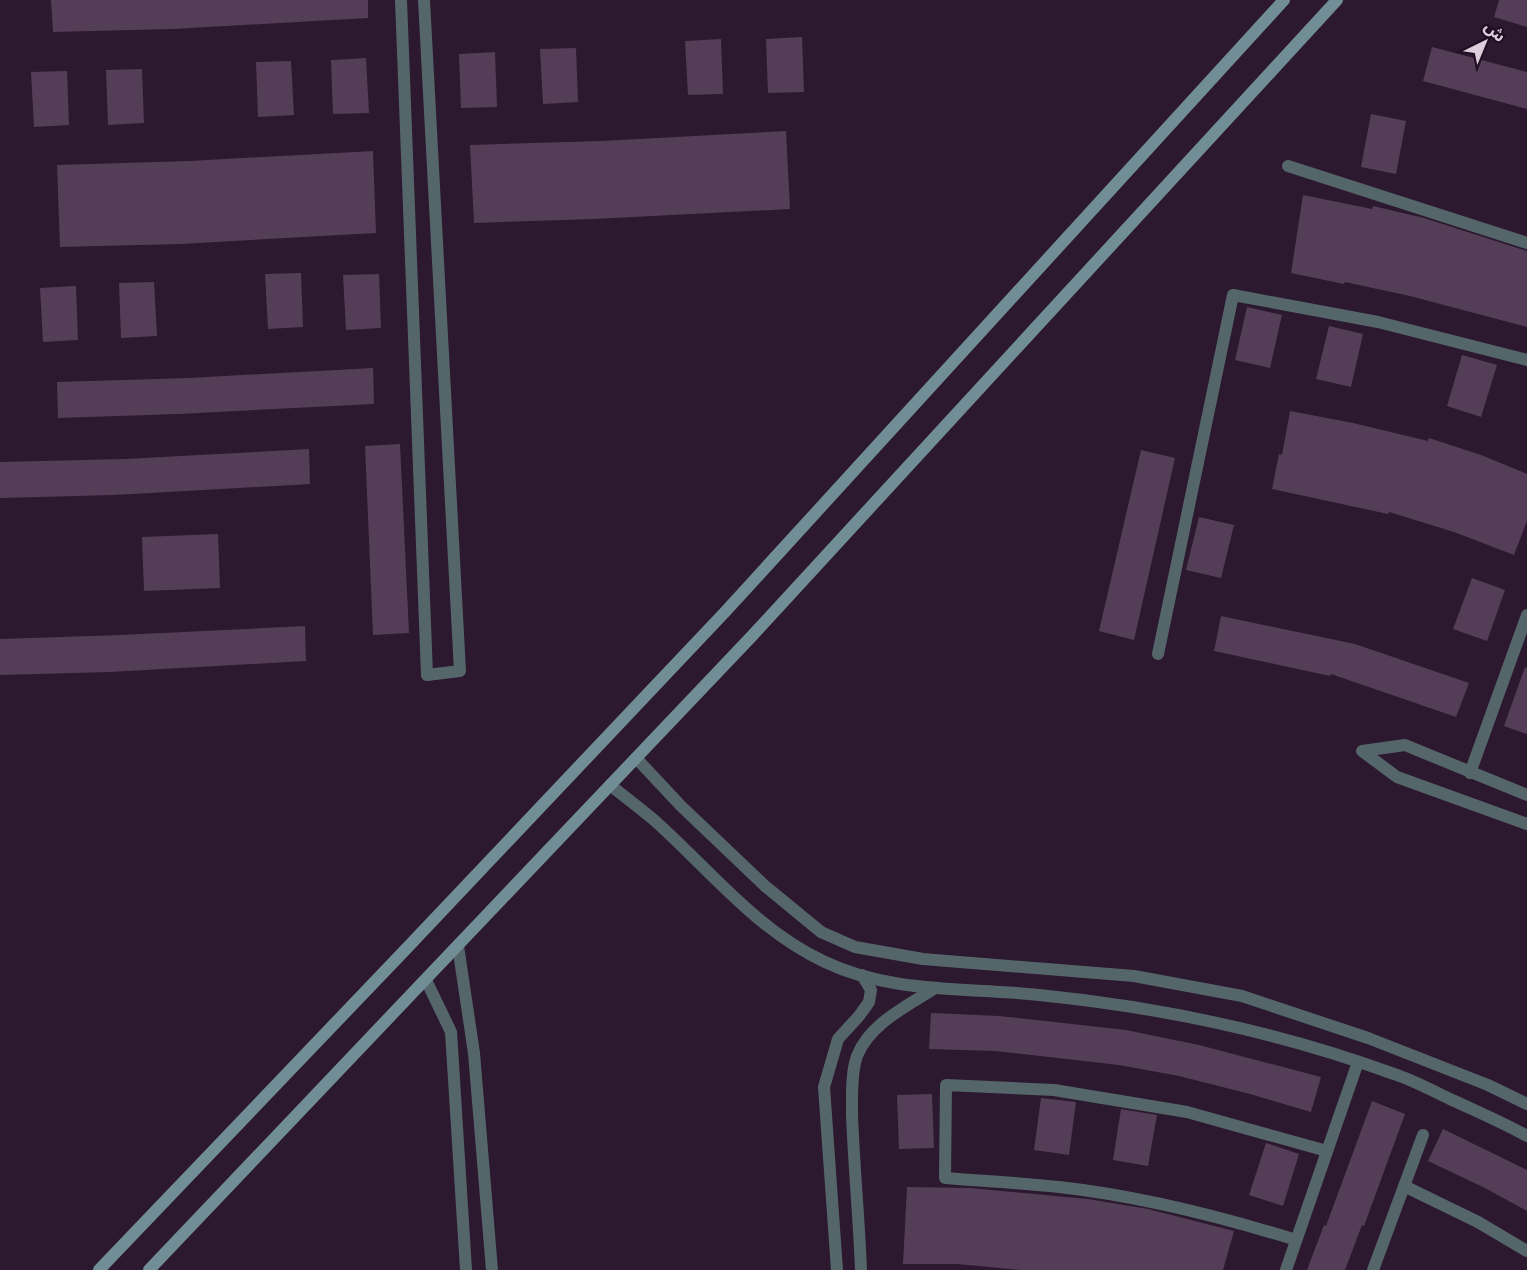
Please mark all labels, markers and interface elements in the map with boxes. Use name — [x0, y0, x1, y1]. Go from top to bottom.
north arrow — [1455, 12, 1515, 72]
text: ش — [1479, 16, 1510, 47]

